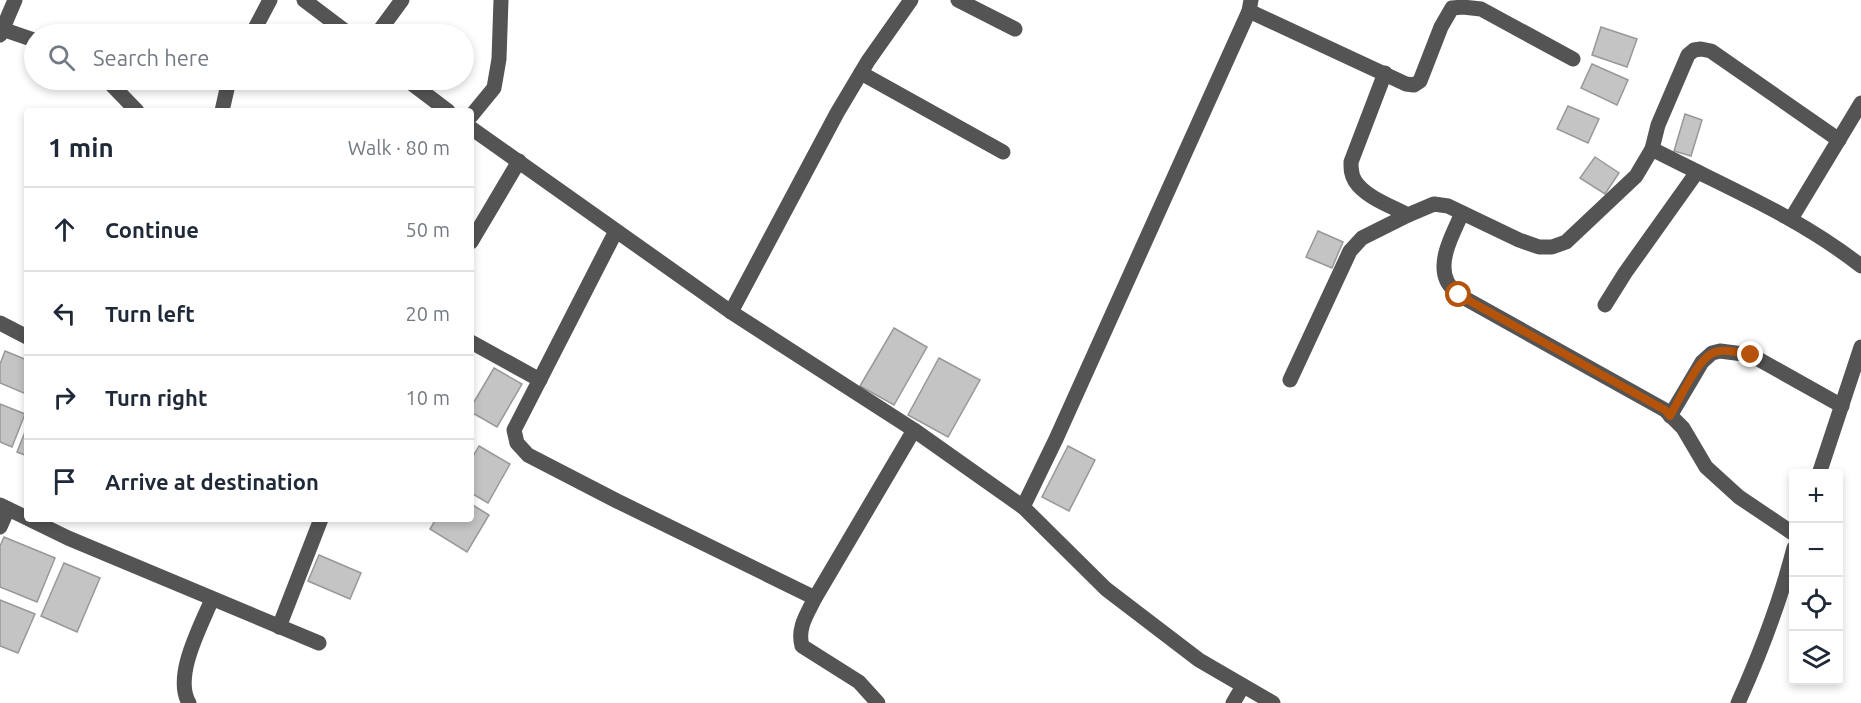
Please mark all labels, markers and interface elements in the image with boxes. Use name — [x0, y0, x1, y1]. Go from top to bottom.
search box — [24, 24, 474, 90]
icon: search — [45, 41, 78, 74]
text: Search here — [93, 45, 209, 70]
text: 1 min — [48, 133, 114, 162]
text: Walk · 80 m — [348, 136, 450, 159]
icon: ahead — [48, 213, 81, 246]
text: Continue — [105, 217, 199, 242]
text: 50 m — [406, 218, 450, 241]
route start — [1445, 281, 1471, 307]
icon: left — [48, 297, 81, 330]
text: Turn left — [105, 301, 195, 326]
text: 20 m — [406, 302, 450, 325]
route end — [1737, 341, 1763, 367]
icon: right — [48, 381, 81, 414]
text: Turn right — [105, 385, 207, 410]
text: 10 m — [406, 386, 450, 409]
icon: arrive — [48, 465, 81, 498]
text: Arrive at destination — [105, 469, 319, 494]
map controls — [1789, 469, 1843, 685]
button: + — [1789, 469, 1843, 523]
button: − — [1789, 523, 1843, 577]
button: locate — [1789, 577, 1843, 631]
button: layers — [1789, 631, 1843, 685]

